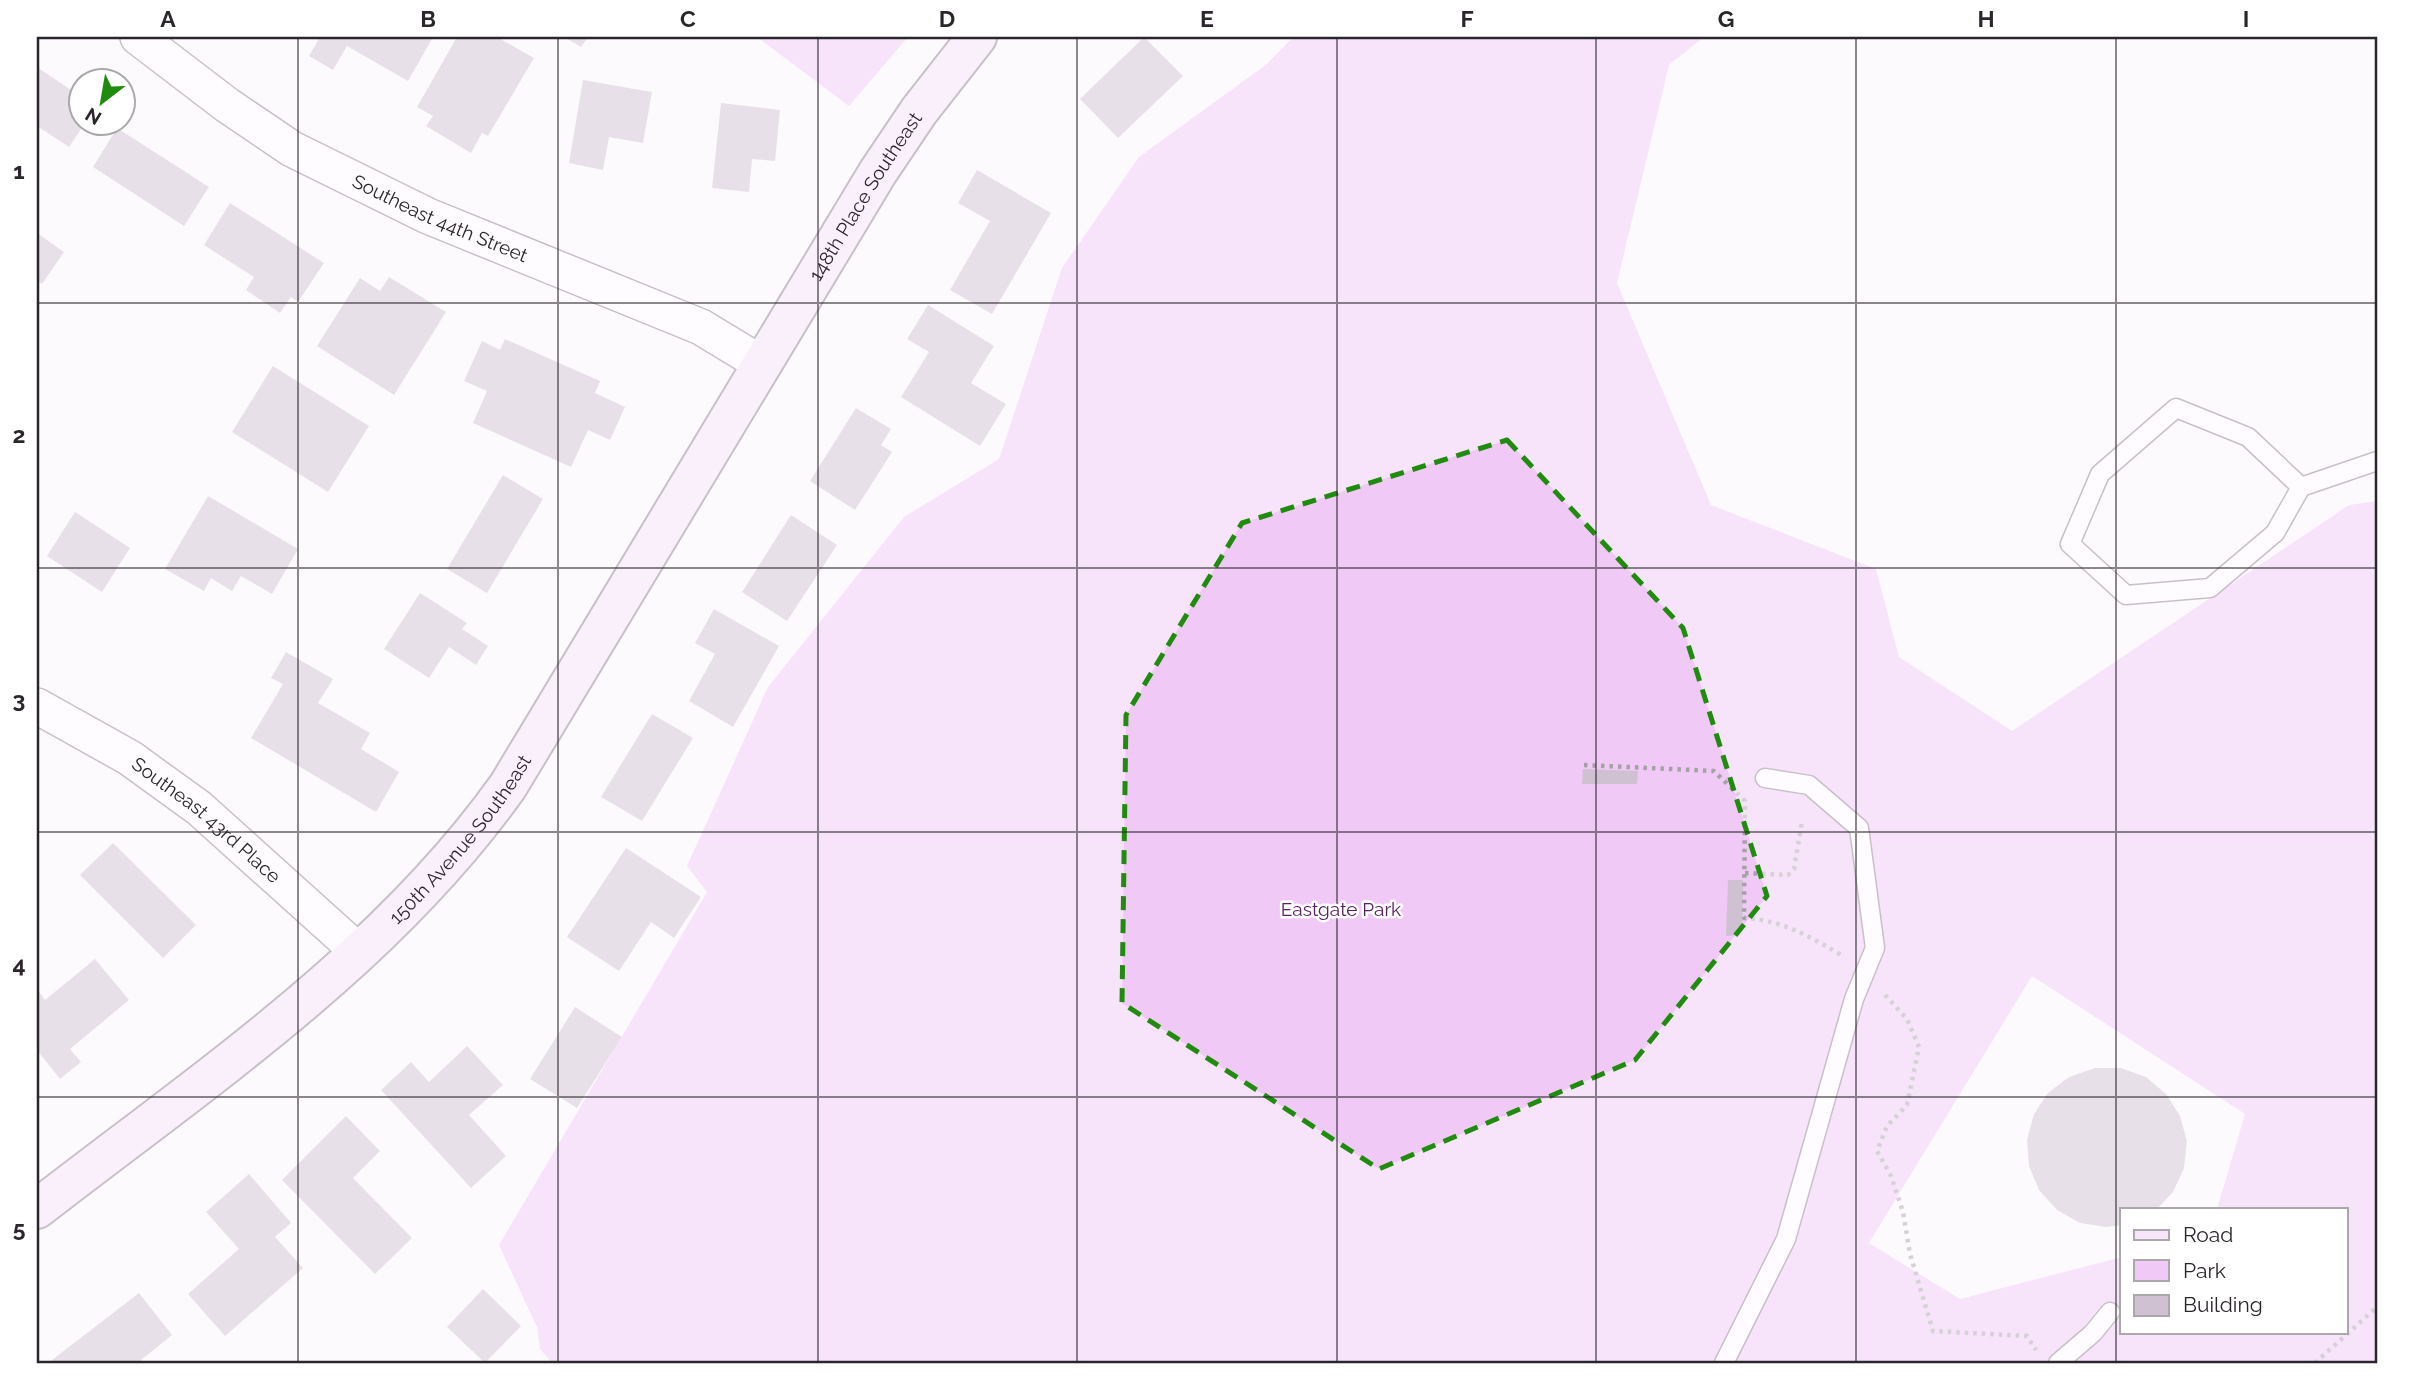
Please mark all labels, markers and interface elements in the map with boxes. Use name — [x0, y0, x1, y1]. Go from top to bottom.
text: A — [160, 5, 176, 32]
text: B — [420, 5, 436, 32]
text: C — [680, 5, 696, 32]
text: D — [939, 5, 955, 32]
text: E — [1200, 5, 1214, 32]
text: F — [1460, 5, 1474, 32]
text: G — [1718, 5, 1734, 32]
text: H — [1977, 5, 1995, 32]
text: I — [2243, 5, 2249, 32]
north arrow — [66, 66, 136, 136]
text: N — [81, 103, 105, 130]
street label: 148th Place Southeast — [804, 107, 926, 285]
text: 1 — [13, 157, 25, 184]
street label: Southeast 44th Street — [349, 170, 531, 267]
text: 2 — [13, 421, 25, 448]
text: 3 — [13, 686, 25, 713]
street label: 150th Avenue Southeast — [385, 750, 536, 928]
street label: Southeast 43rd Place — [128, 752, 285, 887]
park label: Eastgate Park — [1281, 898, 1401, 920]
text: 4 — [12, 951, 26, 978]
legend — [2120, 1208, 2348, 1334]
text: 5 — [13, 1215, 26, 1242]
text: Road — [2183, 1222, 2233, 1247]
text: Park — [2183, 1258, 2226, 1283]
text: Building — [2183, 1292, 2263, 1317]

